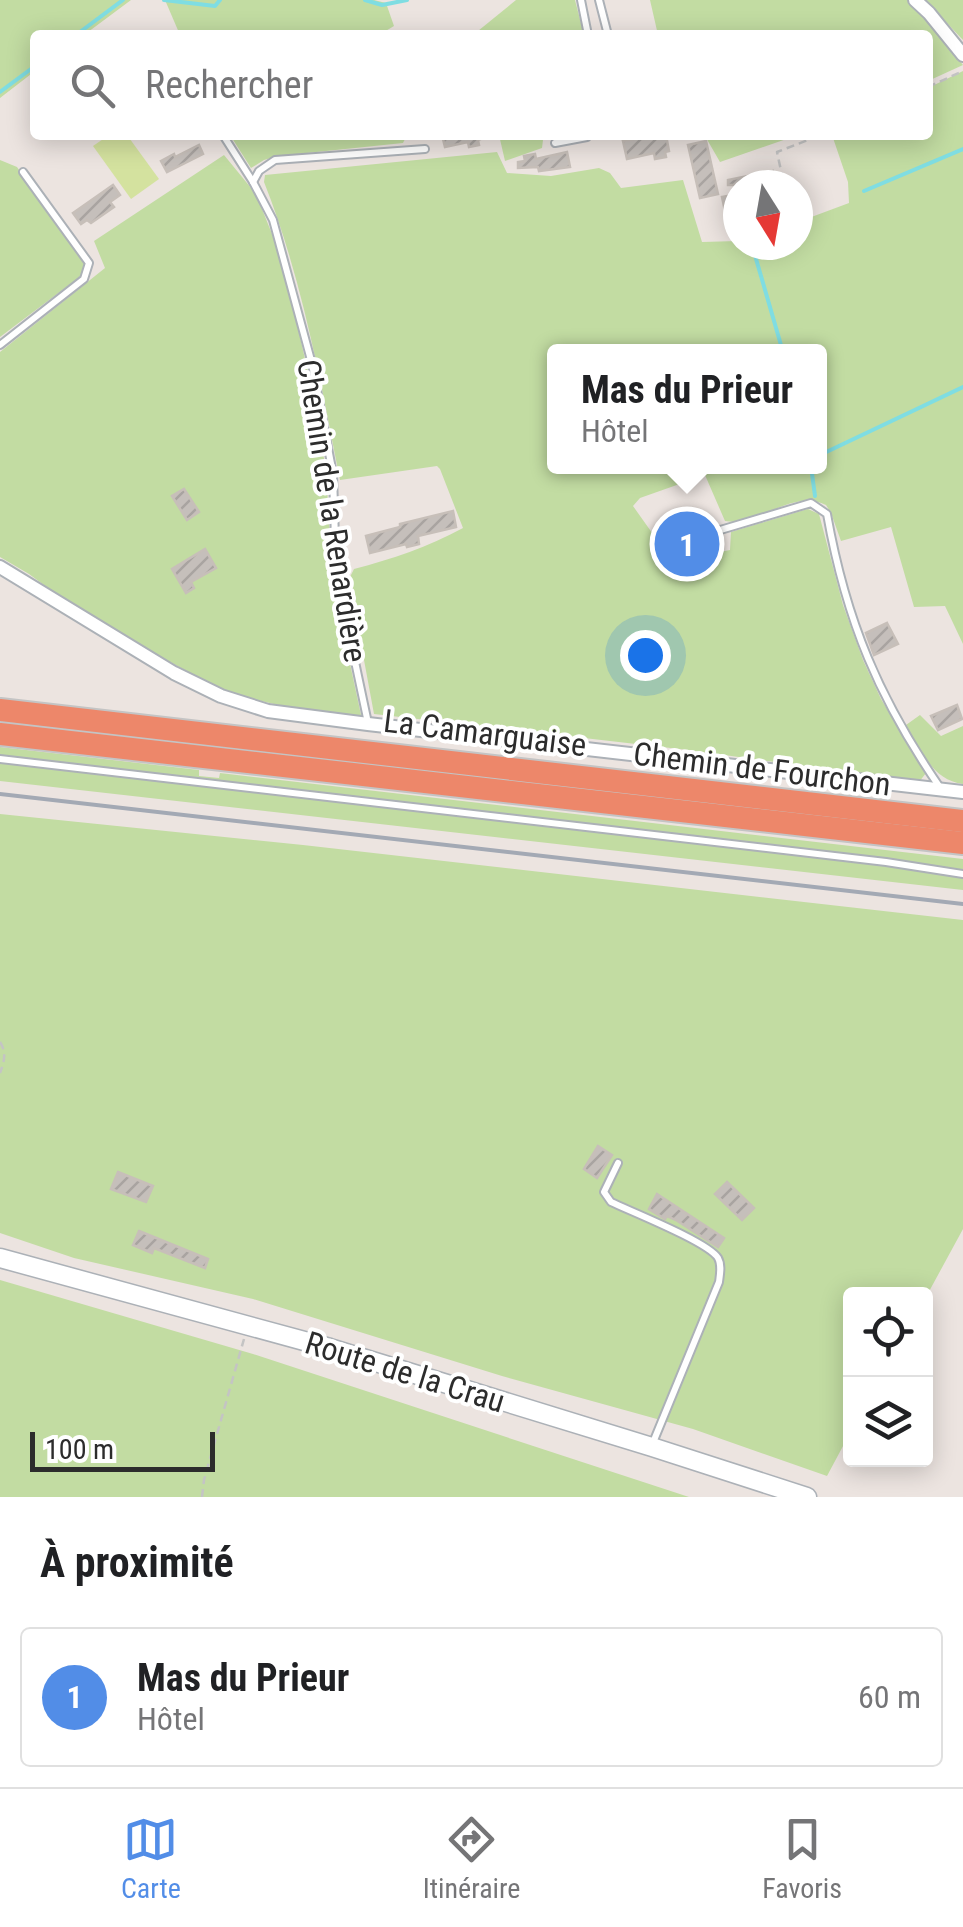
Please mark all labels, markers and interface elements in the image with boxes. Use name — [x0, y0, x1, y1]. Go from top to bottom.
search box — [30, 30, 933, 140]
icon: search — [65, 58, 120, 113]
text: Rechercher — [145, 63, 313, 107]
north arrow — [723, 170, 813, 260]
popup — [547, 344, 827, 474]
street label: Chemin de la Renardière — [289, 357, 375, 665]
text: Mas du Prieur — [581, 368, 793, 412]
text: Hôtel — [581, 412, 649, 450]
pin: 1 — [654, 506, 720, 582]
your location — [620, 630, 671, 681]
street label: La Camarguaise — [382, 702, 588, 764]
street label: Chemin de Fourchon — [631, 734, 893, 804]
map controls — [843, 1287, 933, 1467]
button: locate — [843, 1287, 933, 1377]
street label: Route de la Crau — [301, 1324, 509, 1420]
button: layers — [843, 1377, 933, 1467]
scale bar — [30, 1427, 215, 1472]
text: 100 m — [45, 1433, 114, 1466]
text: À proximité — [40, 1538, 233, 1587]
text: Mas du Prieur — [137, 1656, 349, 1700]
text: 1 — [66, 1678, 83, 1716]
text: 60 m — [858, 1678, 921, 1716]
text: Hôtel — [137, 1700, 205, 1738]
tab: Carte — [121, 1812, 181, 1905]
tab: Itinéraire — [423, 1812, 520, 1905]
tab: Favoris — [762, 1812, 842, 1905]

